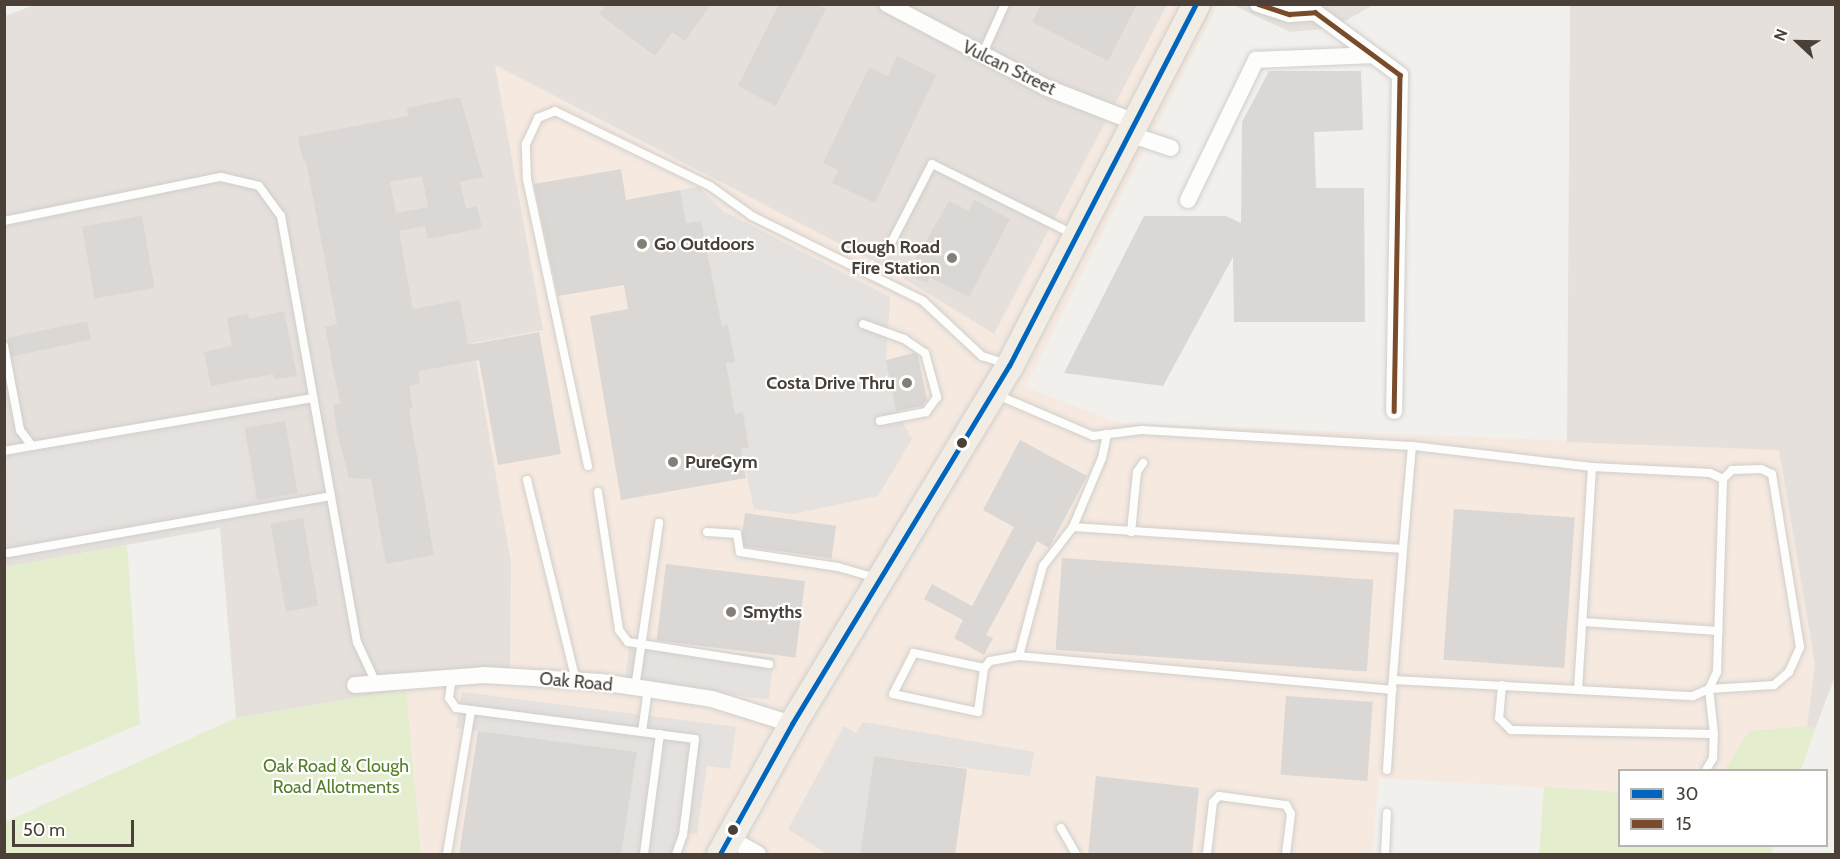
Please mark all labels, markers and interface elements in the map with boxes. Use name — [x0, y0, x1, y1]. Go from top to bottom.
north arrow — [1768, 12, 1828, 72]
text: N — [1770, 26, 1792, 44]
street label: Vulcan Street — [959, 36, 1059, 100]
place label: Go Outdoors — [654, 233, 754, 255]
marker: Go Outdoors — [635, 237, 649, 251]
place label: Clough Road Fire Station — [841, 237, 940, 280]
marker: Clough Road Fire Station — [945, 251, 959, 265]
place label: Costa Drive Thru — [766, 372, 895, 394]
marker: Costa Drive Thru — [900, 376, 914, 390]
unlabelled marker — [956, 437, 968, 449]
place label: PureGym — [685, 451, 758, 473]
marker: PureGym — [666, 455, 680, 469]
place label: Smyths — [743, 601, 802, 623]
marker: Smyths — [724, 605, 738, 619]
street label: Oak Road — [538, 668, 614, 696]
park label: Oak Road & Clough Road Allotments — [263, 756, 409, 798]
legend — [1618, 769, 1828, 847]
text: 30 — [1676, 783, 1698, 805]
scale bar — [15, 808, 136, 846]
text: 15 — [1676, 813, 1692, 835]
text: 50 m — [23, 819, 65, 841]
unlabelled marker — [727, 824, 739, 836]

